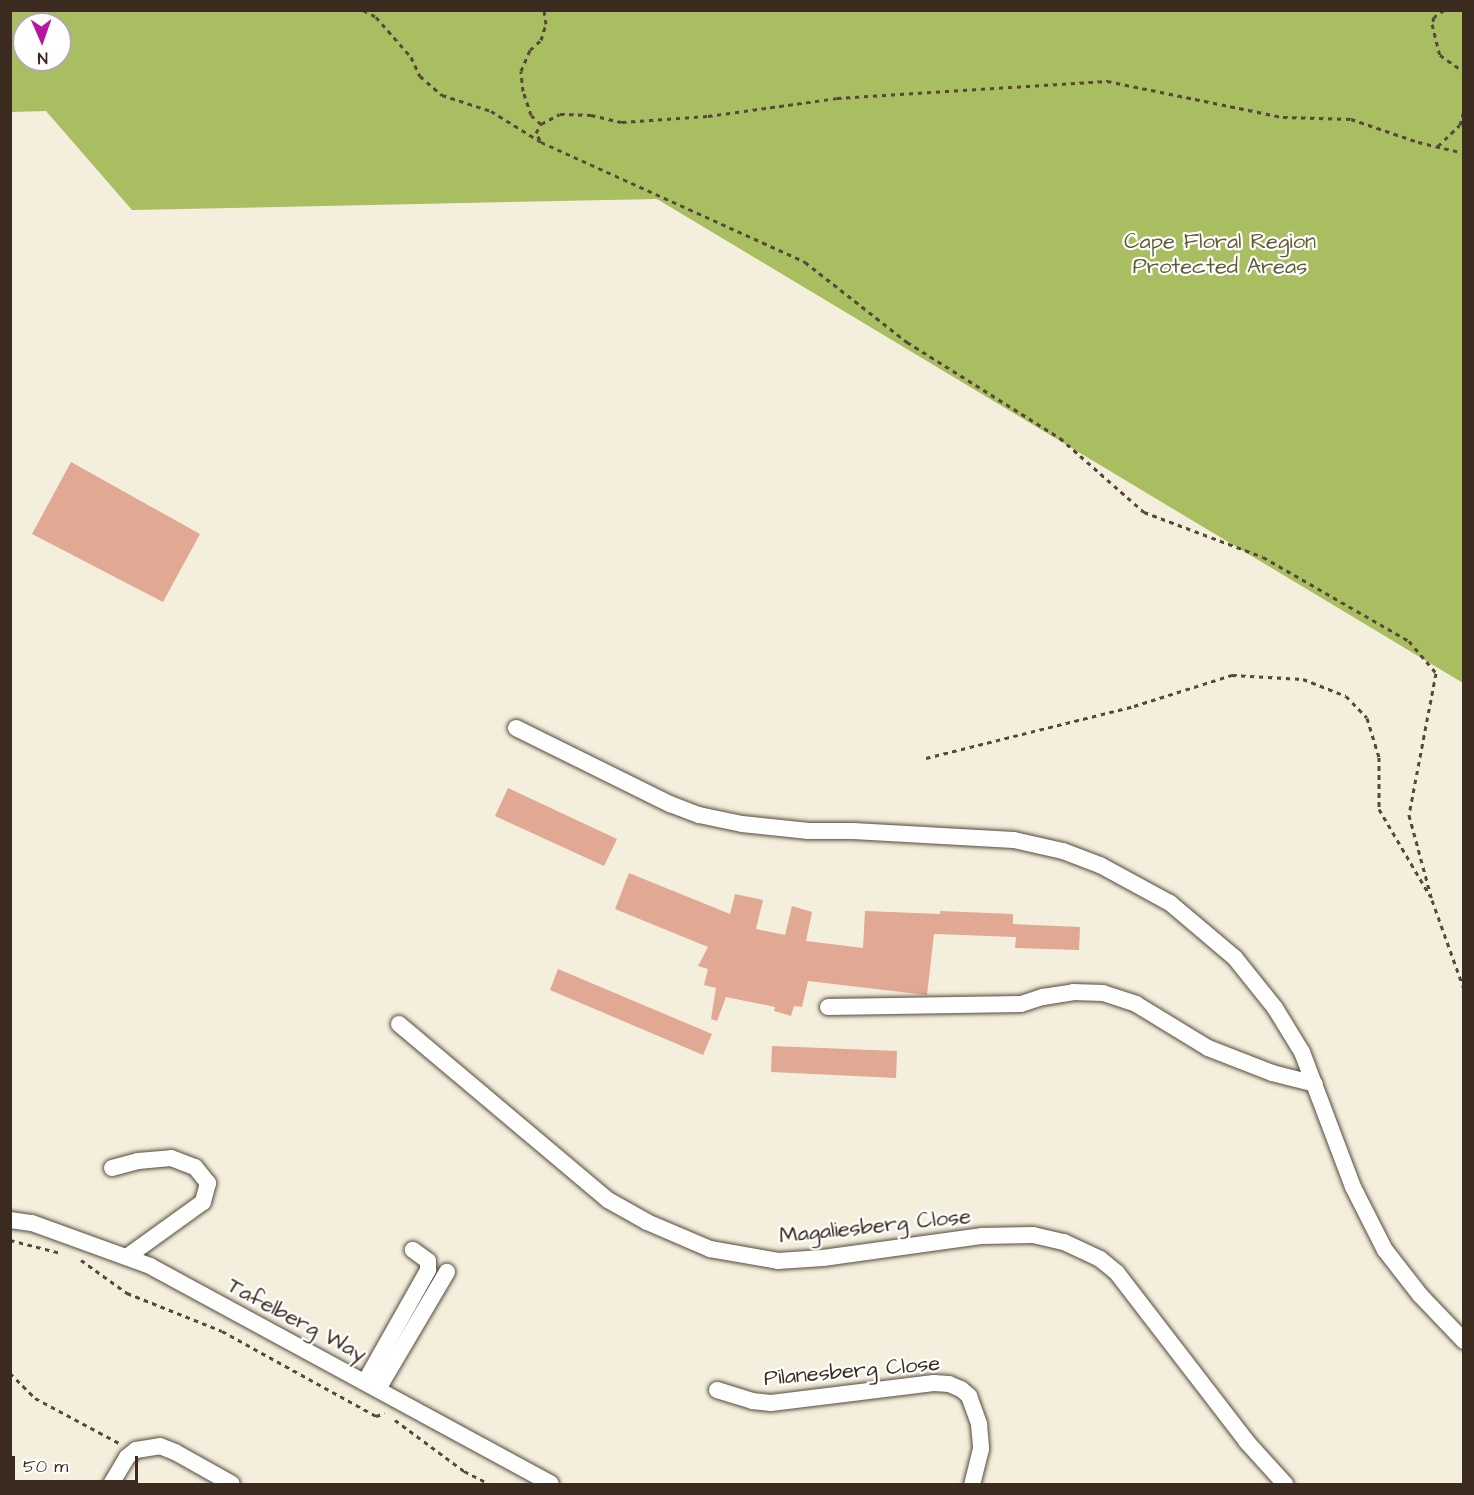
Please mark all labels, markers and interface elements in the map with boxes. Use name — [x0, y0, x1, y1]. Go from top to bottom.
north arrow — [12, 12, 72, 72]
text: N — [37, 47, 48, 69]
park label: Cape Floral Region Protected Areas — [1124, 228, 1316, 280]
street label: Magaliesberg Close — [778, 1203, 972, 1249]
street label: Tafelberg Way — [223, 1272, 371, 1368]
street label: Pilanesberg Close — [763, 1350, 941, 1392]
scale bar — [15, 1444, 141, 1482]
text: 50 m — [23, 1454, 68, 1479]

